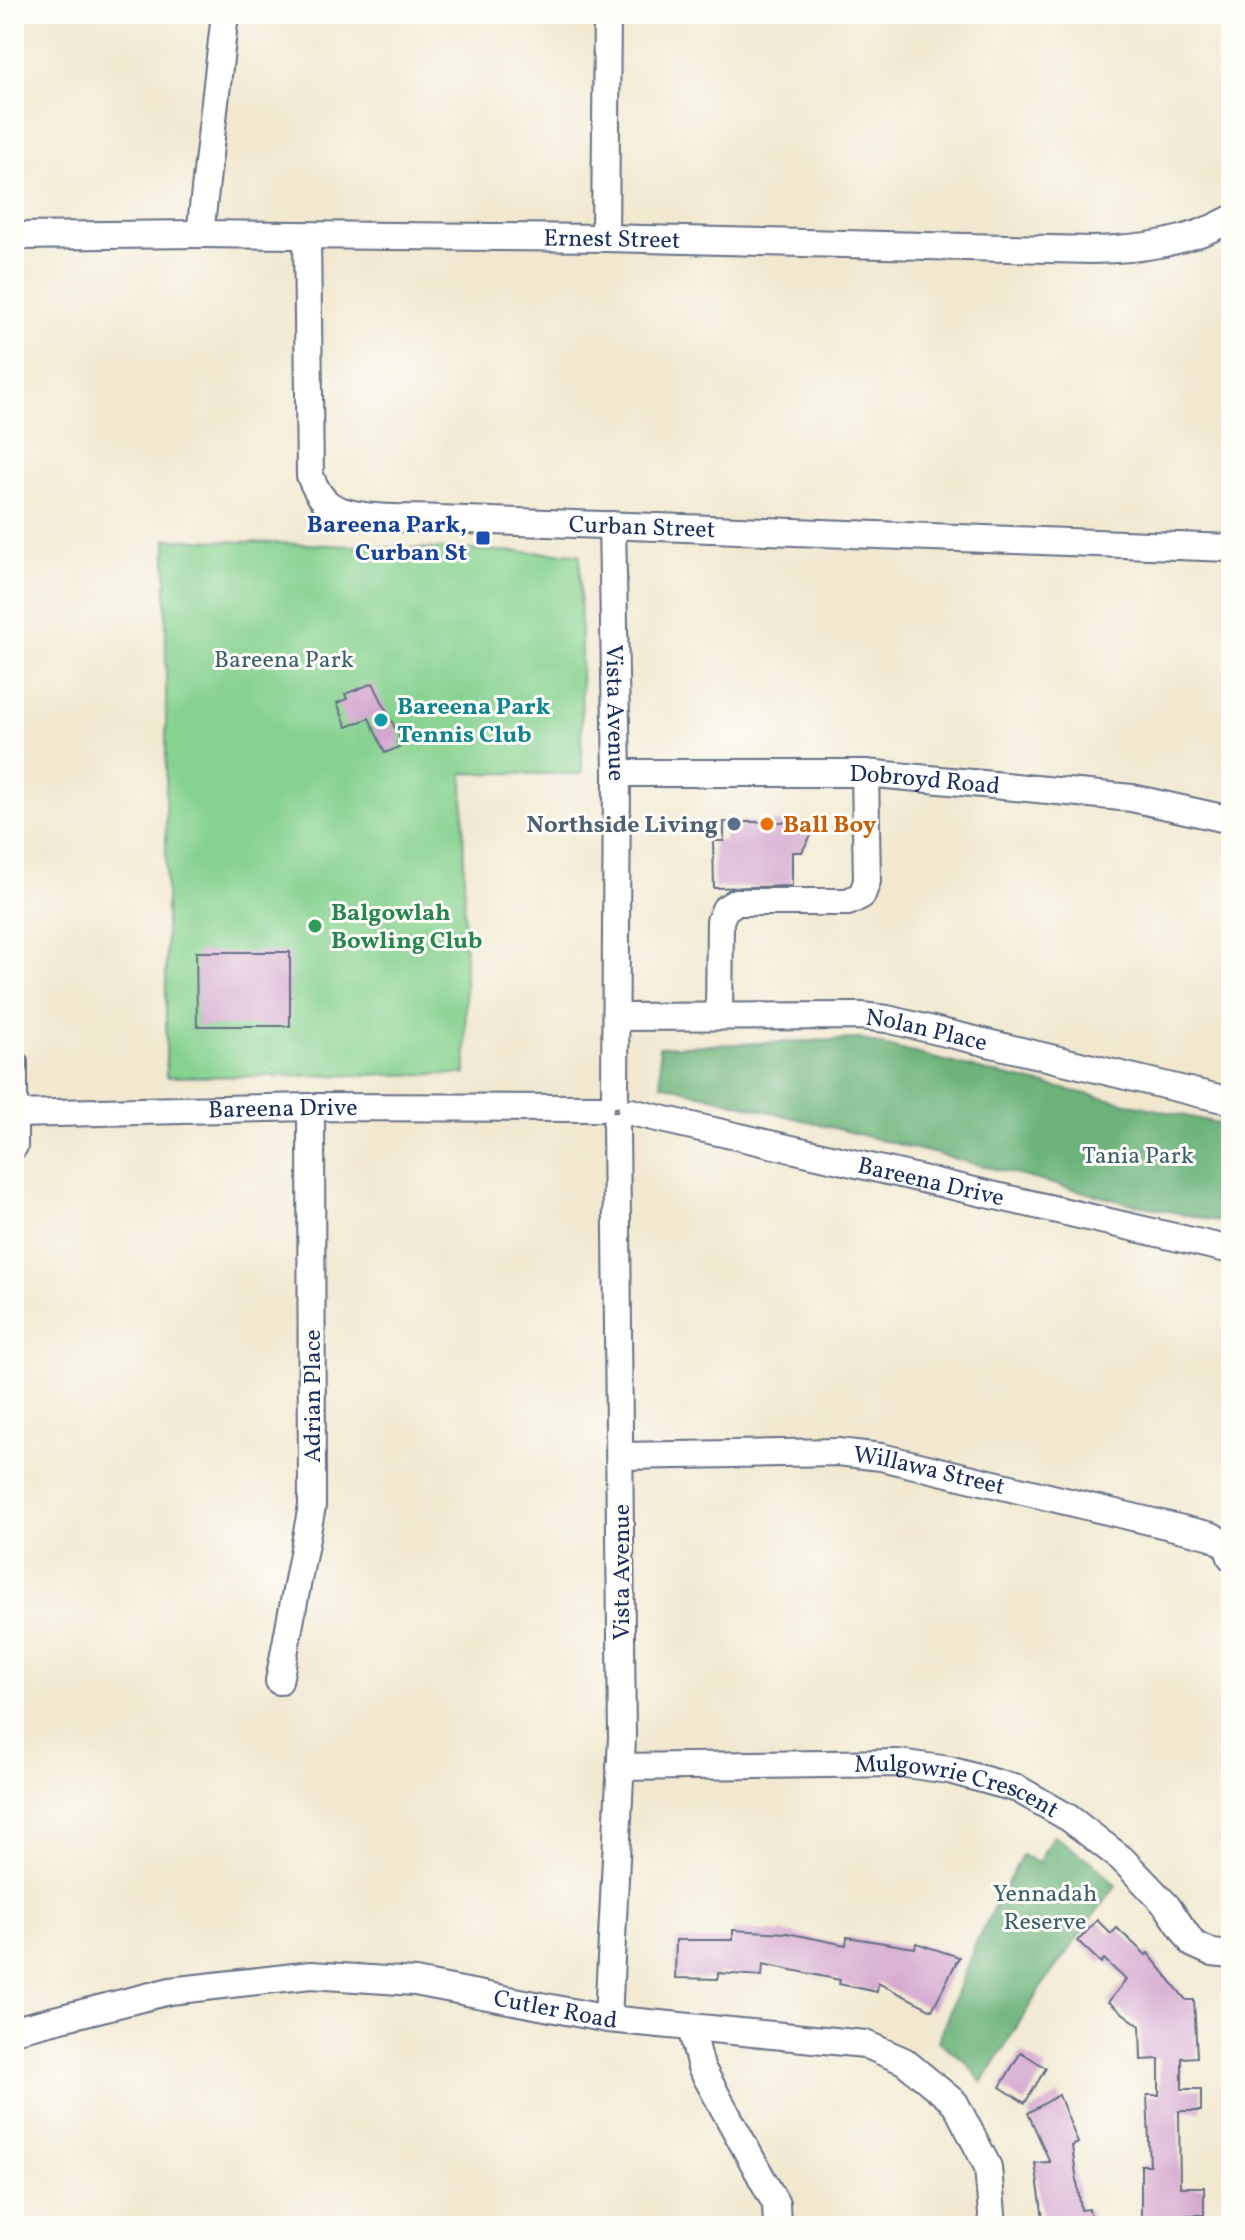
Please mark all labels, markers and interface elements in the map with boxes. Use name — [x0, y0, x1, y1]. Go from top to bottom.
street label: Ernest Street — [543, 222, 681, 259]
place label: Bareena Park, Curban St — [307, 509, 467, 571]
street label: Curban Street — [568, 509, 716, 548]
marker: Bareena Park, Curban St — [474, 529, 492, 547]
park label: Bareena Park — [214, 644, 354, 678]
street label: Vista Avenue — [595, 644, 632, 781]
place label: Bareena Park Tennis Club — [397, 691, 551, 753]
marker: Bareena Park Tennis Club — [372, 711, 390, 729]
street label: Dobroyd Road — [849, 758, 1001, 805]
place label: Northside Living — [527, 809, 718, 843]
place label: Ball Boy — [783, 809, 877, 843]
marker: Northside Living — [725, 815, 743, 833]
marker: Ball Boy — [758, 815, 776, 833]
place label: Balgowlah Bowling Club — [331, 897, 482, 959]
marker: Balgowlah Bowling Club — [306, 917, 324, 935]
street label: Nolan Place — [864, 1002, 990, 1061]
street label: Bareena Drive — [208, 1092, 358, 1128]
park label: Tania Park — [1082, 1140, 1194, 1174]
street label: Bareena Drive — [854, 1150, 1007, 1216]
street label: Adrian Place — [297, 1329, 331, 1463]
street label: Willawa Street — [851, 1439, 1008, 1505]
street label: Vista Avenue — [606, 1504, 640, 1640]
street label: Mulgowrie Crescent — [854, 1748, 1064, 1828]
park label: Yennadah Reserve — [993, 1878, 1097, 1940]
street label: Cutler Road — [490, 1982, 619, 2039]

